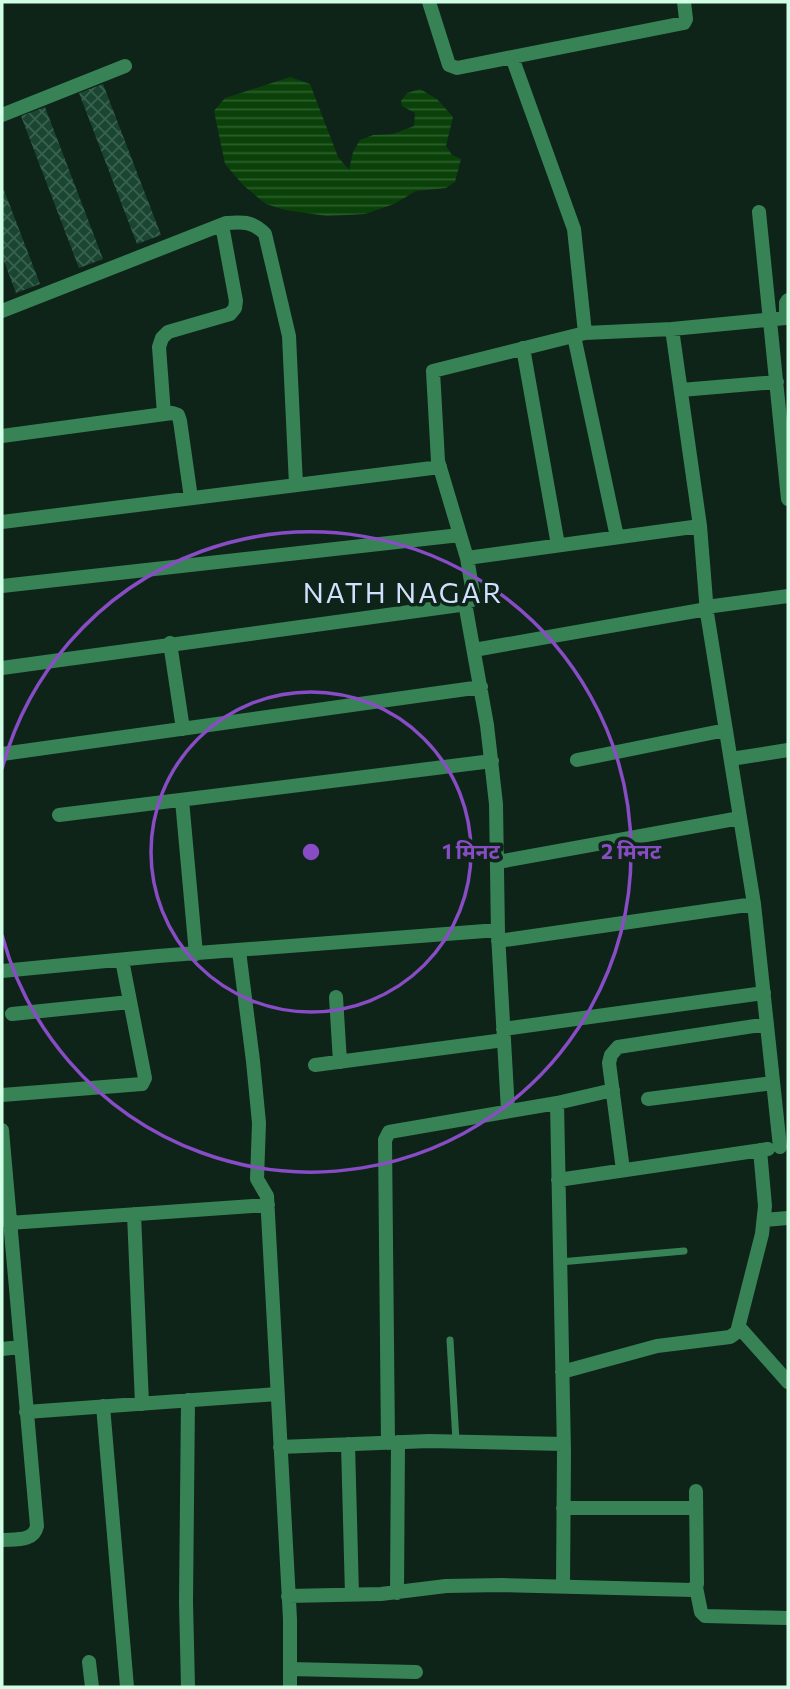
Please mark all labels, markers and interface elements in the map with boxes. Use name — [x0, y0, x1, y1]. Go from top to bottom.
district label: NATH NAGAR — [303, 575, 503, 609]
text: 1 मिनट — [442, 838, 500, 863]
text: 2 मिनट — [601, 838, 662, 863]
centre of rings — [299, 840, 323, 864]

